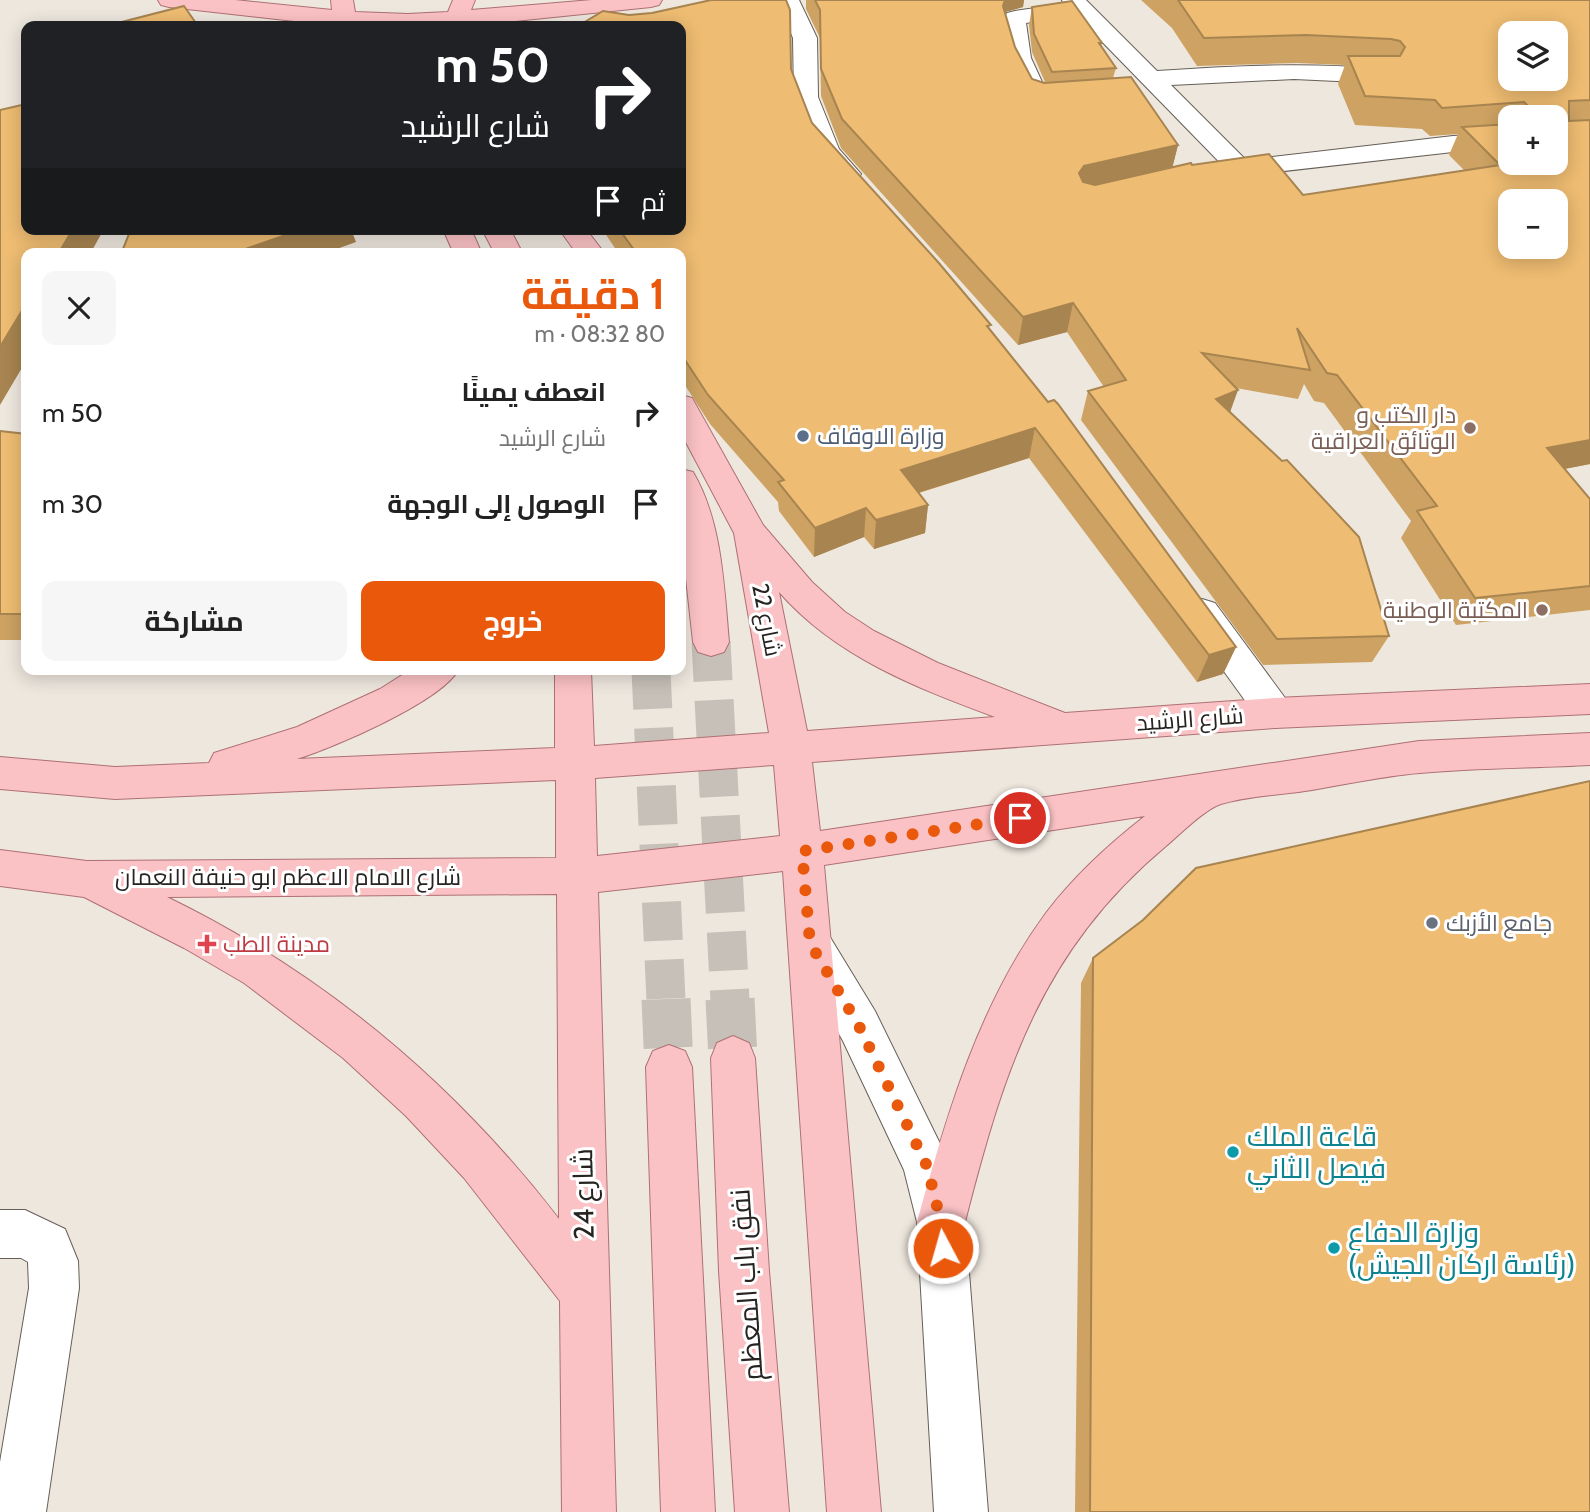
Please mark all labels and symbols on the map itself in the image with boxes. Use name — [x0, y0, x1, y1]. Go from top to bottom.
place label: دار الكتب و الوثائق العراقية — [1311, 401, 1456, 455]
marker: دار الكتب و الوثائق العراقية — [1462, 420, 1478, 436]
place label: وزارة الاوقاف — [817, 422, 944, 450]
marker: وزارة الاوقاف — [795, 428, 811, 444]
street label: شارع 22 — [744, 581, 788, 659]
place label: المكتبة الوطنية — [1383, 596, 1528, 624]
marker: المكتبة الوطنية — [1534, 602, 1550, 618]
street label: شارع الرشيد — [1136, 701, 1245, 739]
pin — [990, 788, 1050, 848]
street label: شارع الامام الاعظم ابو حنيفة النعمان — [115, 863, 461, 893]
place label: جامع الأزبك — [1446, 909, 1552, 939]
marker: جامع الأزبك — [1424, 915, 1440, 931]
place label: مدينة الطب — [223, 930, 330, 958]
marker: مدينة الطب — [197, 934, 217, 954]
place label: قاعة الملك فيصل الثاني — [1247, 1119, 1386, 1190]
marker: قاعة الملك فيصل الثاني — [1225, 1144, 1241, 1160]
street label: شارع 24 — [565, 1148, 603, 1240]
street label: نفق باب المعظم — [722, 1188, 773, 1382]
position arrow — [906, 1211, 980, 1285]
place label: وزارة الدفاع (رئاسة اركان الجيش) — [1348, 1215, 1575, 1281]
marker: وزارة الدفاع (رئاسة اركان الجيش) — [1326, 1240, 1342, 1256]

